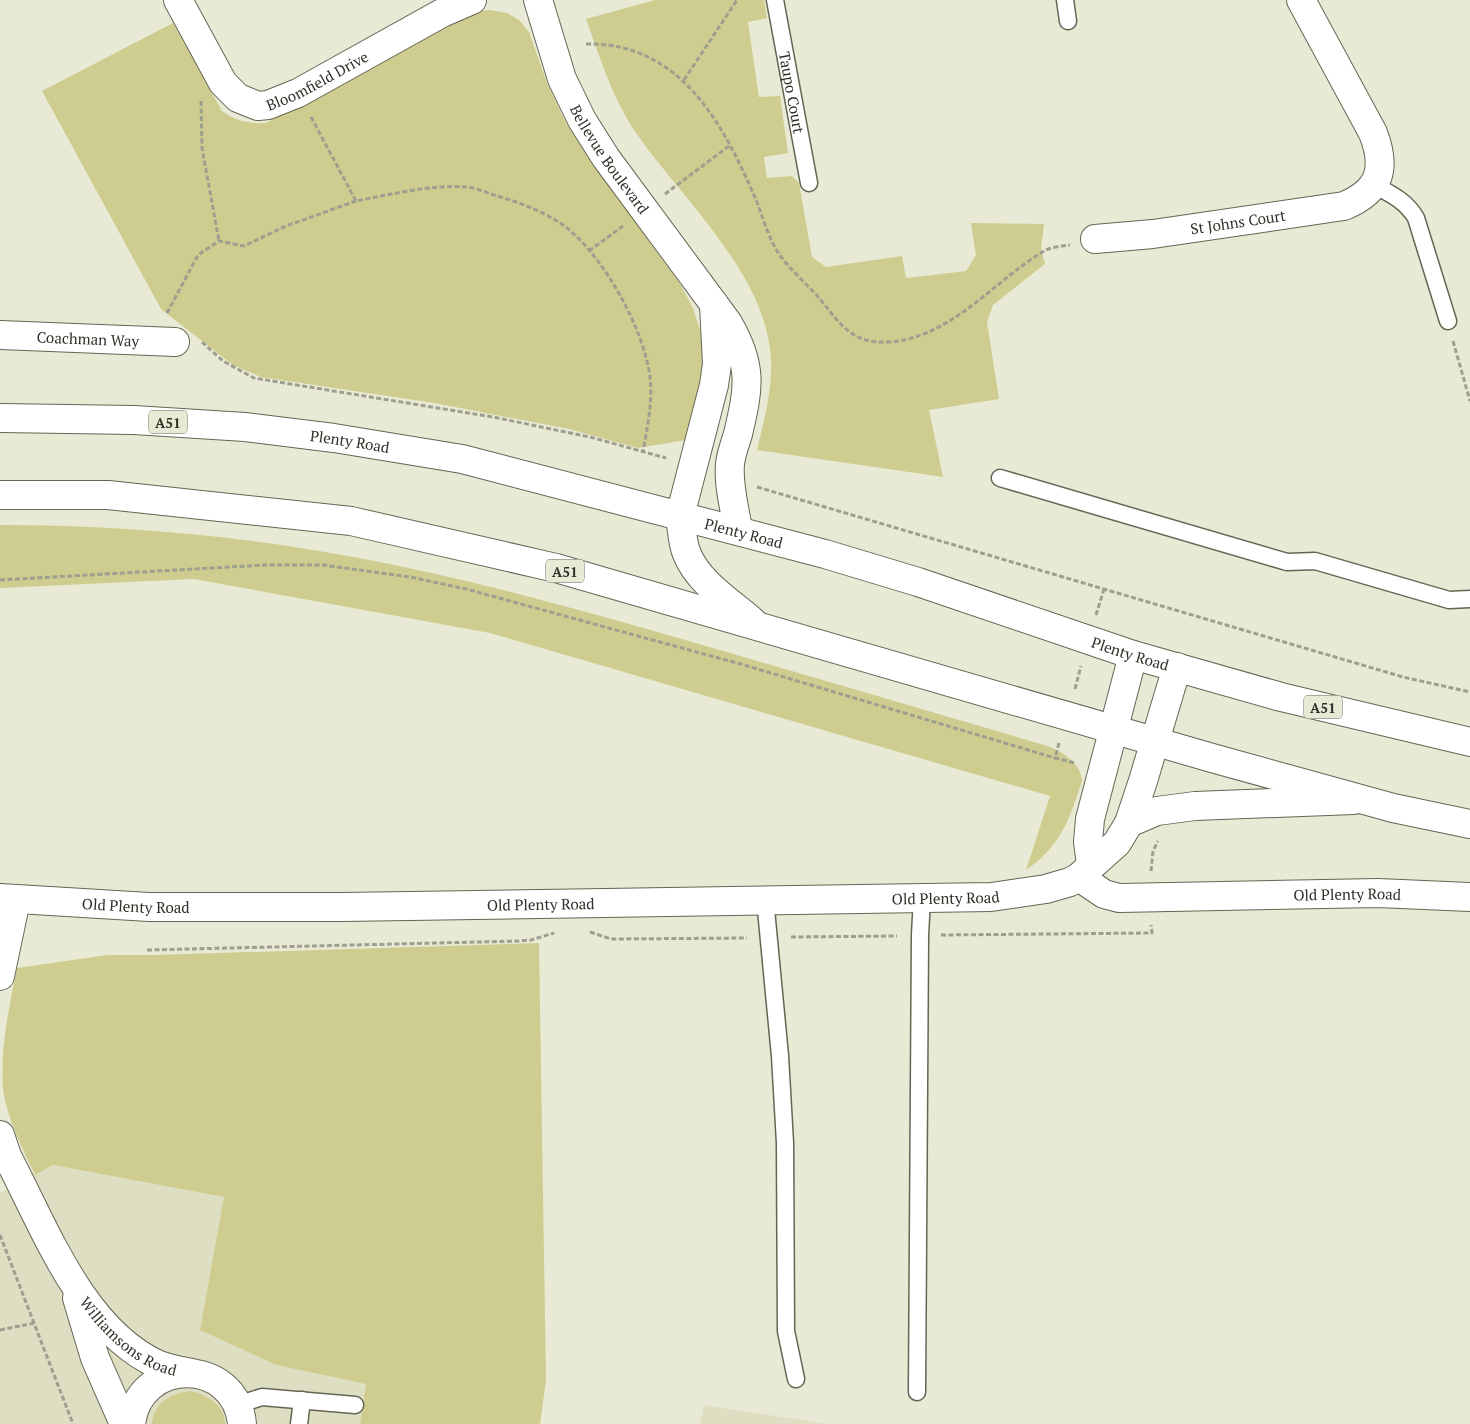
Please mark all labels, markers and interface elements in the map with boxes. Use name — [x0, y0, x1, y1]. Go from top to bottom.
street label: Bloomfield Drive — [263, 46, 372, 115]
street label: Taupo Court — [775, 50, 810, 136]
street label: Bellevue Boulevard — [566, 101, 654, 218]
street label: St Johns Court — [1189, 205, 1287, 238]
street label: Coachman Way — [36, 326, 140, 351]
road number: A51 — [149, 411, 187, 434]
street label: Plenty Road — [309, 425, 391, 457]
street label: Plenty Road — [703, 513, 785, 553]
road number: A51 — [546, 560, 584, 582]
street label: Plenty Road — [1089, 632, 1171, 675]
road number: A51 — [1304, 696, 1342, 719]
street label: Old Plenty Road — [1293, 883, 1402, 905]
street label: Old Plenty Road — [892, 886, 1001, 909]
street label: Old Plenty Road — [81, 893, 190, 917]
street label: Old Plenty Road — [487, 893, 595, 915]
street label: Williamsons Road — [76, 1292, 179, 1380]

